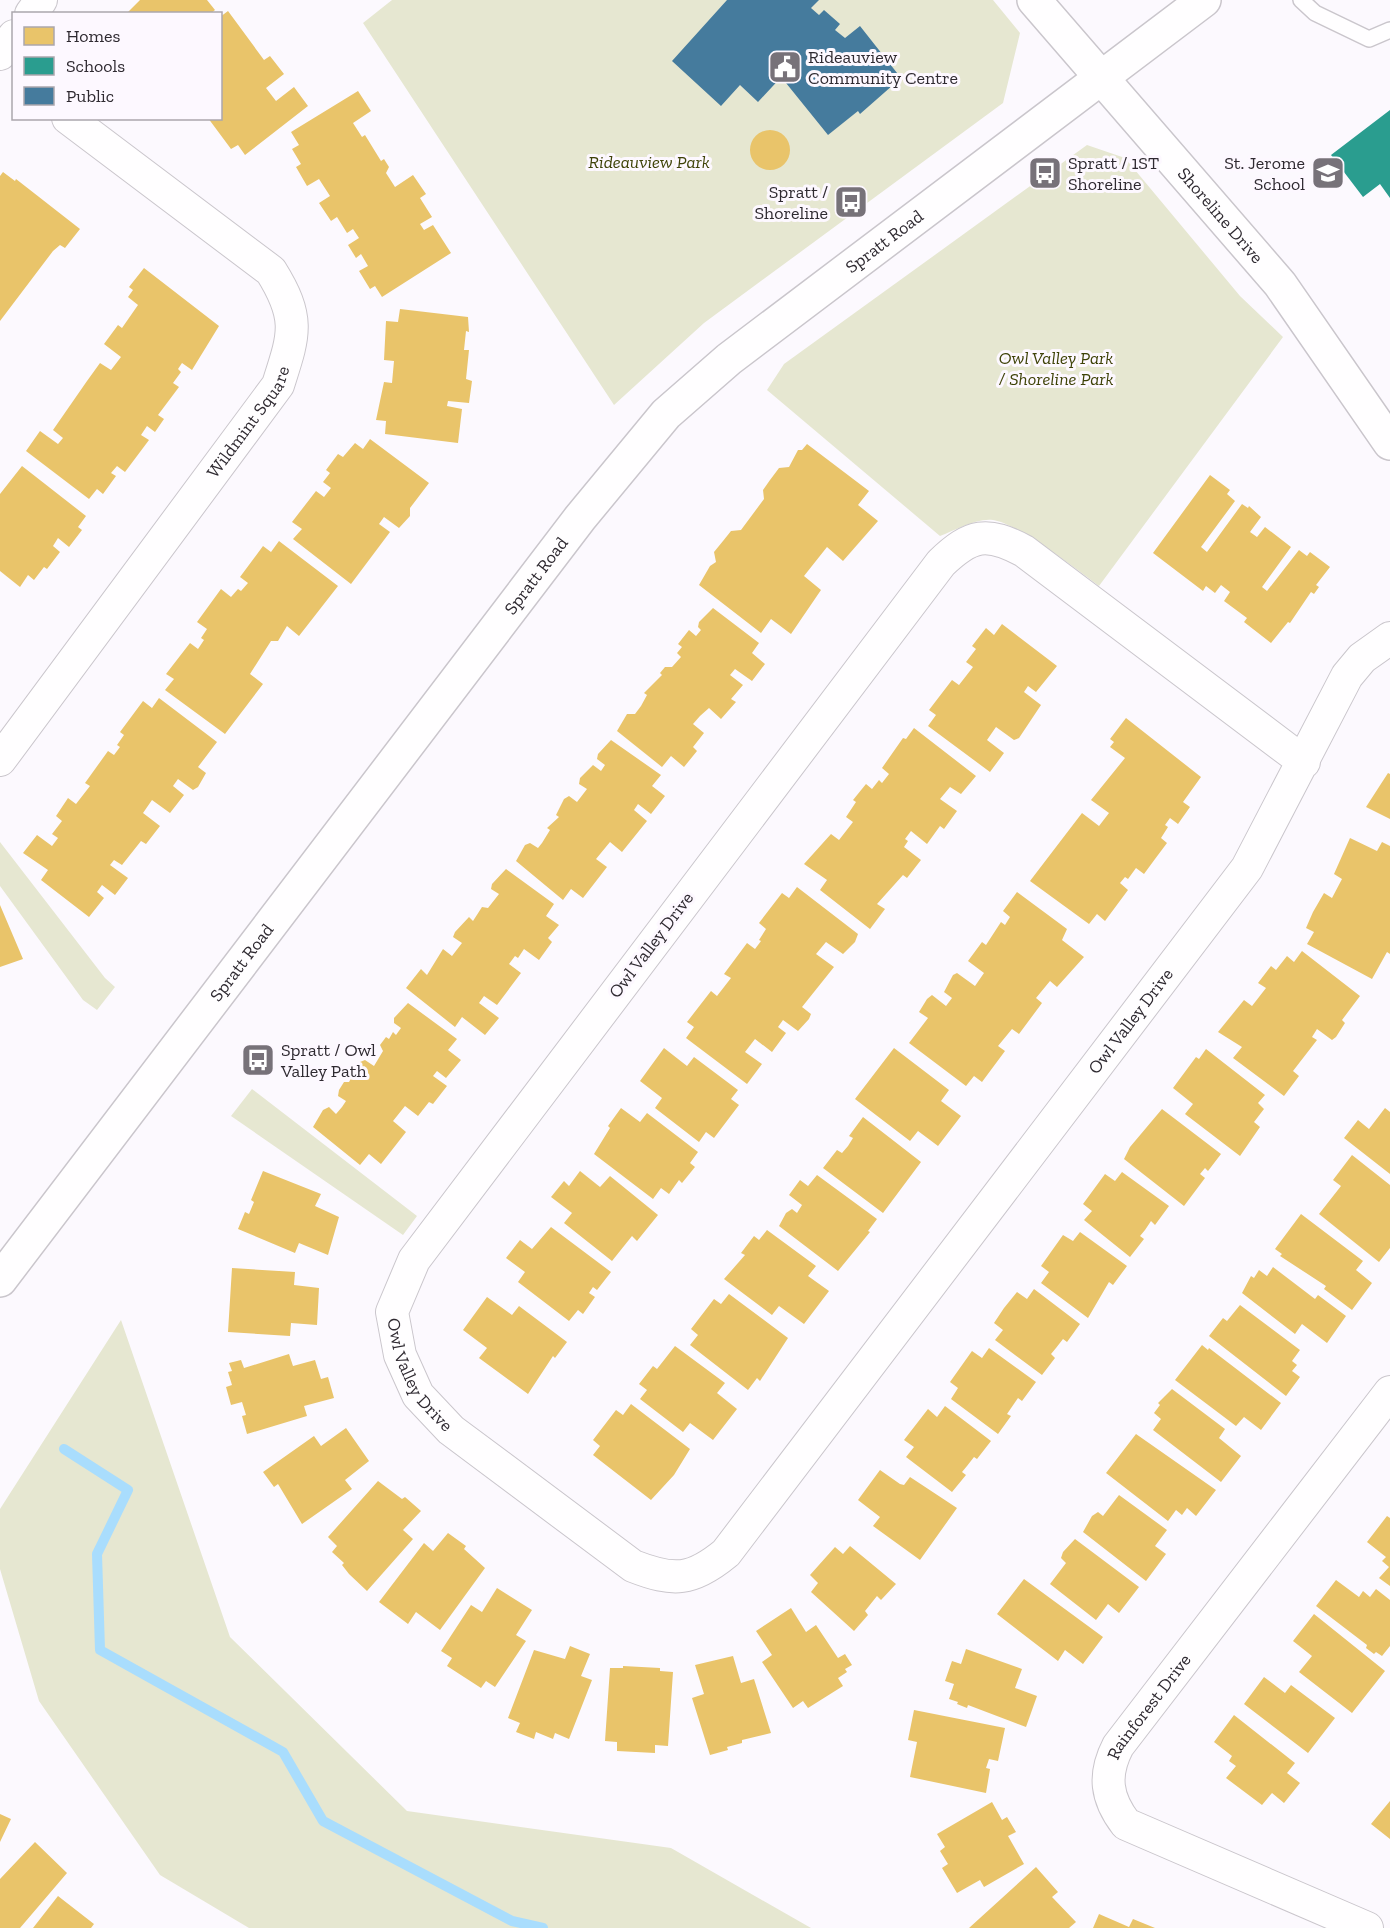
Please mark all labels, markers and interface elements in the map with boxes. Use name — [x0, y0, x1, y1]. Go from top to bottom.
legend — [12, 12, 222, 120]
text: Homes — [66, 25, 120, 47]
place label: Rideauview Community Centre — [808, 46, 958, 89]
public building icon: Rideauview Community Centre — [767, 49, 803, 85]
text: Schools — [66, 55, 125, 77]
text: Public — [66, 85, 114, 107]
park label: Rideauview Park — [588, 151, 710, 173]
place label: Spratt / 1ST Shoreline — [1068, 152, 1159, 195]
place label: St. Jerome School — [1224, 152, 1305, 195]
bus stop icon: Spratt / 1ST Shoreline — [1027, 155, 1063, 191]
school or university icon: St. Jerome School — [1310, 155, 1346, 191]
street label: Shoreline Drive — [1173, 163, 1268, 268]
place label: Spratt / Shoreline — [754, 181, 828, 224]
bus stop icon: Spratt / Shoreline — [833, 184, 869, 220]
street label: Spratt Road — [841, 205, 928, 278]
park label: Owl Valley Park / Shoreline Park — [998, 347, 1114, 390]
street label: Wildmint Square — [202, 363, 294, 482]
street label: Spratt Road — [499, 532, 573, 619]
street label: Owl Valley Drive — [604, 888, 698, 1002]
street label: Spratt Road — [205, 919, 278, 1006]
street label: Owl Valley Drive — [1083, 964, 1178, 1078]
place label: Spratt / Owl Valley Path — [280, 1039, 376, 1082]
bus stop icon: Spratt / Owl Valley Path — [240, 1042, 276, 1078]
street label: Owl Valley Drive — [382, 1316, 458, 1436]
street label: Rainforest Drive — [1102, 1649, 1196, 1763]

